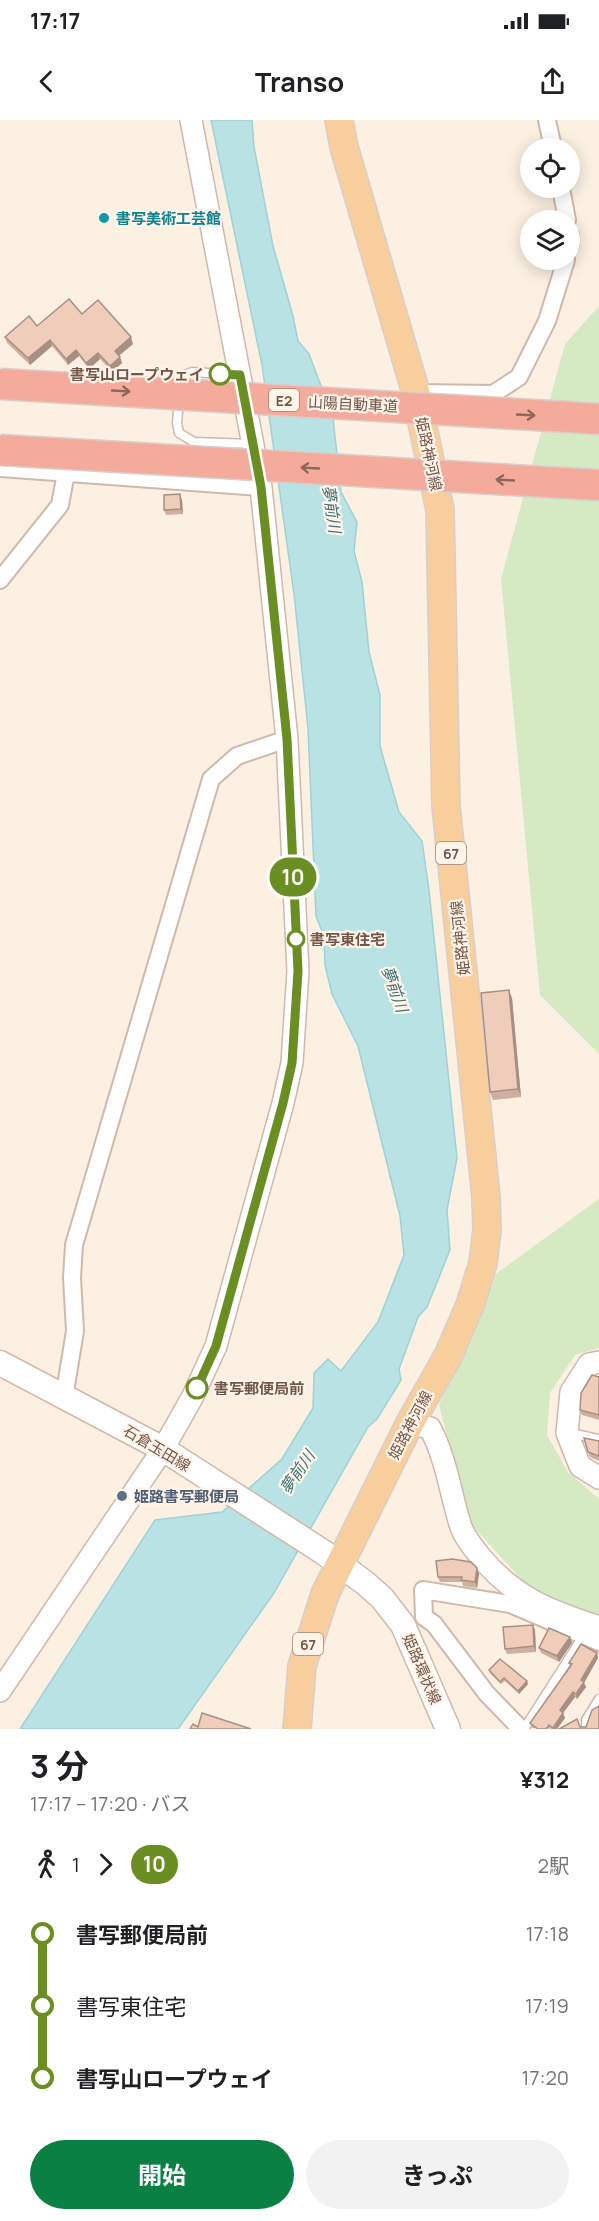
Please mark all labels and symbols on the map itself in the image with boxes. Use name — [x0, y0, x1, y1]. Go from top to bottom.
place label: 書写美術工芸館 — [116, 208, 221, 229]
marker: 書写美術工芸館 — [97, 211, 111, 225]
marker: 書写山ロープウェイ — [209, 363, 231, 385]
place label: 書写山ロープウェイ — [70, 364, 204, 385]
one-way arrow — [111, 385, 131, 396]
road number: E2 — [269, 389, 299, 411]
street label: 山陽自動車道 — [308, 391, 398, 417]
one-way arrow — [515, 409, 535, 420]
street label: 姫路神河線 — [411, 415, 447, 493]
one-way arrow — [300, 463, 320, 474]
one-way arrow — [495, 474, 515, 485]
water label: 夢前川 — [318, 484, 347, 536]
road number: 67 — [436, 842, 466, 864]
line badge: 10 — [266, 858, 320, 897]
street label: 姫路神河線 — [446, 900, 474, 976]
place label: 書写東住宅 — [310, 929, 385, 950]
marker: 書写東住宅 — [287, 930, 305, 948]
water label: 夢前川 — [376, 963, 414, 1017]
marker: 書写郵便局前 — [186, 1377, 208, 1399]
place label: 書写郵便局前 — [214, 1378, 304, 1399]
street label: 姫路神河線 — [383, 1387, 437, 1463]
street label: 石倉玉田線 — [119, 1420, 195, 1476]
water label: 夢前川 — [274, 1444, 321, 1498]
place label: 姫路書写郵便局 — [134, 1486, 239, 1507]
marker: 姫路書写郵便局 — [115, 1489, 129, 1503]
street label: 姫路環状線 — [398, 1630, 446, 1708]
road number: 67 — [293, 1633, 323, 1655]

